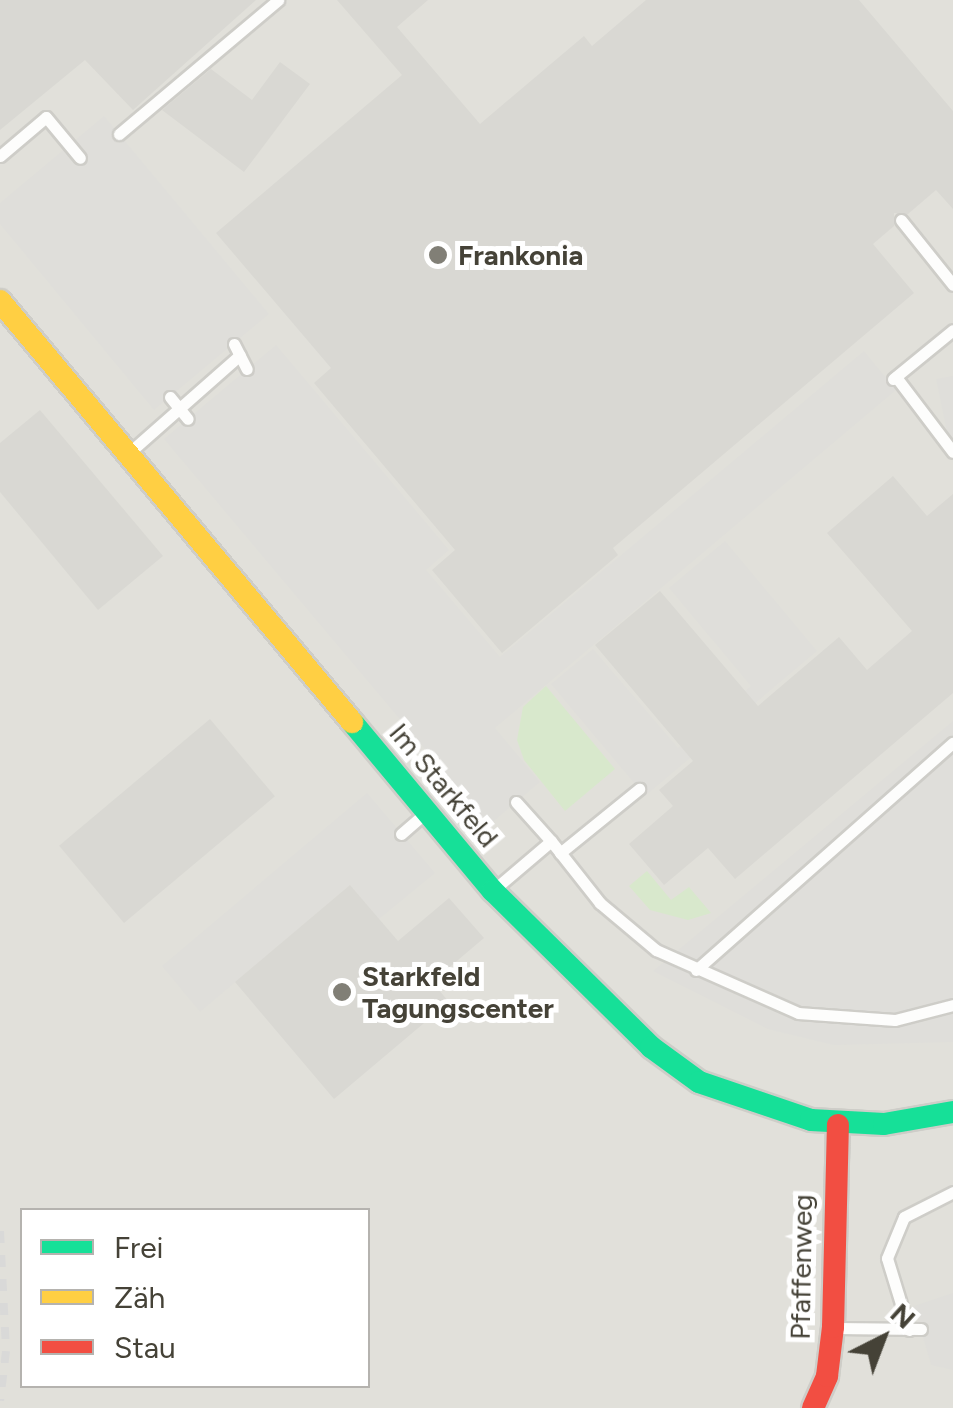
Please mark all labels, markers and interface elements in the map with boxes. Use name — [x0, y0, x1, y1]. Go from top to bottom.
place label: Frankonia — [458, 238, 583, 272]
marker: Frankonia — [427, 244, 449, 266]
street label: Im Starkfeld — [382, 716, 506, 854]
place label: Starkfeld Tagungscenter — [362, 959, 554, 1025]
marker: Starkfeld Tagungscenter — [331, 981, 353, 1003]
street label: Pfaffenweg — [783, 1194, 819, 1340]
legend — [20, 1208, 370, 1388]
text: Frei — [114, 1229, 163, 1266]
text: Zäh — [114, 1279, 165, 1316]
north arrow — [833, 1288, 933, 1388]
text: N — [884, 1296, 922, 1336]
text: Stau — [114, 1329, 176, 1366]

